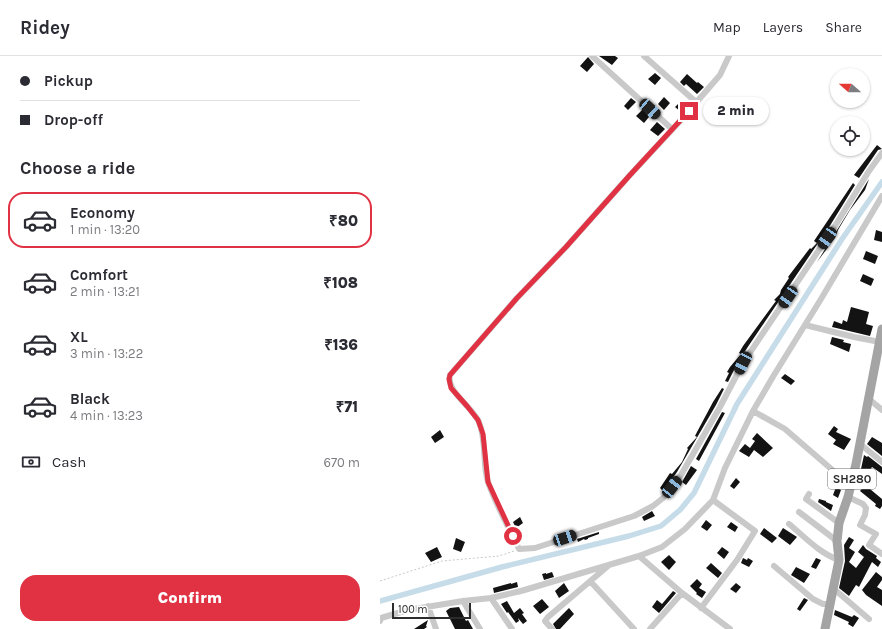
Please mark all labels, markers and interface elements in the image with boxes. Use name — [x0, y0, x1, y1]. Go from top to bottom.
text: Ridey — [20, 17, 70, 39]
text: Map — [713, 19, 741, 36]
text: Layers — [763, 19, 803, 36]
text: Share — [825, 19, 862, 36]
north arrow — [830, 68, 870, 108]
map controls — [830, 68, 870, 156]
text: Pickup — [44, 72, 93, 90]
car — [637, 97, 663, 121]
callout: 2 min — [703, 97, 769, 125]
route end — [680, 102, 698, 120]
text: 2 min — [717, 103, 755, 118]
text: Drop-off — [44, 111, 103, 129]
button: locate — [830, 116, 870, 156]
text: Choose a ride — [20, 157, 135, 179]
icon: car — [22, 202, 58, 238]
text: Economy — [70, 204, 135, 222]
text: ₹80 — [329, 212, 358, 230]
text: 1 min · 13:20 — [70, 222, 140, 237]
car — [815, 225, 839, 251]
icon: car — [22, 264, 58, 300]
text: Comfort — [70, 266, 128, 284]
text: ₹108 — [323, 274, 358, 292]
text: 2 min · 13:21 — [70, 284, 140, 299]
car — [776, 284, 800, 310]
icon: car — [22, 326, 58, 362]
text: XL — [70, 328, 88, 346]
text: ₹136 — [324, 336, 358, 354]
text: 3 min · 13:22 — [70, 346, 143, 361]
car — [732, 350, 754, 376]
icon: car — [22, 388, 58, 424]
text: Black — [70, 390, 110, 408]
text: ₹71 — [336, 398, 358, 416]
text: 4 min · 13:23 — [70, 408, 143, 423]
icon: cash — [20, 451, 42, 473]
text: Cash — [52, 453, 86, 471]
text: 670 m — [323, 455, 360, 470]
road number: SH280 — [828, 469, 876, 489]
car — [660, 474, 684, 500]
route start — [504, 527, 522, 545]
car — [552, 529, 578, 547]
button: Confirm — [20, 575, 360, 621]
scale bar — [392, 601, 471, 620]
text: 100 m — [398, 603, 428, 616]

